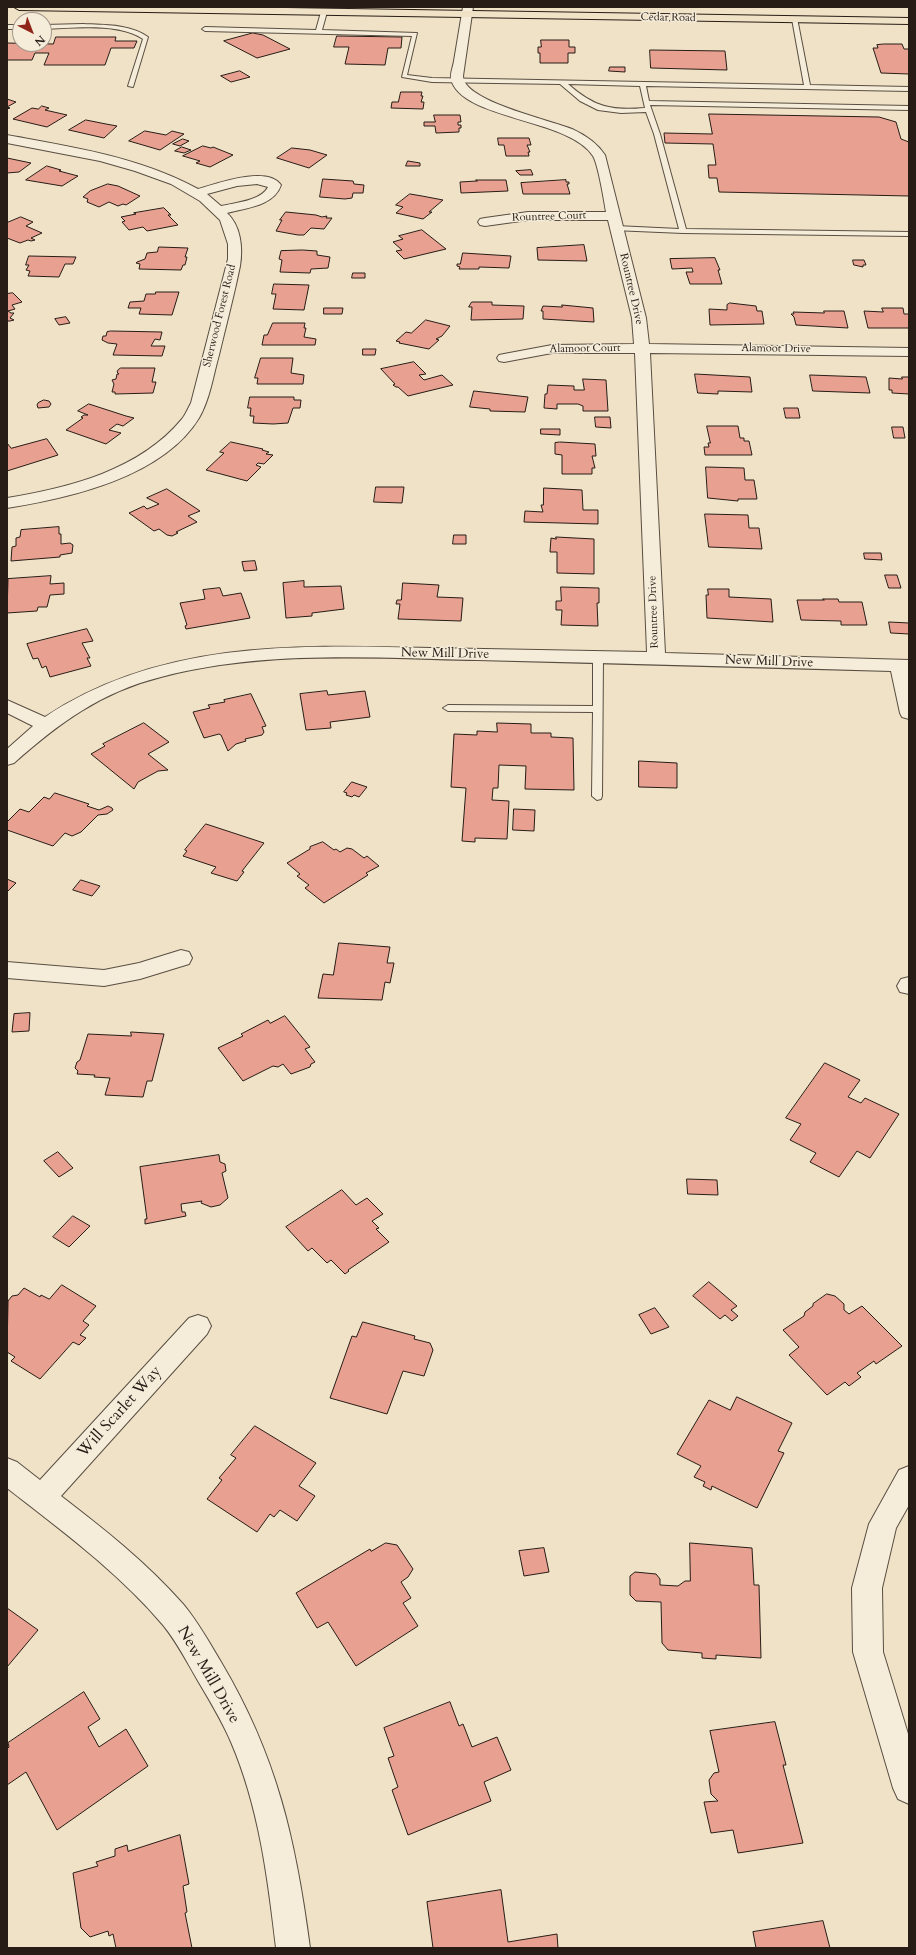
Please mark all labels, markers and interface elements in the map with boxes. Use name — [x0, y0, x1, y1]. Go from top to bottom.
street label: Cedar Road — [640, 11, 696, 25]
north arrow — [12, 12, 52, 52]
text: N — [31, 32, 48, 49]
street label: Rountree Court — [512, 209, 586, 225]
street label: Rountree Drive — [616, 252, 646, 326]
street label: Sherwood Forest Road — [201, 263, 239, 369]
street label: Alamoot Court — [549, 342, 621, 356]
street label: Alamoot Drive — [741, 342, 811, 356]
street label: Rountree Drive — [646, 575, 662, 649]
street label: New Mill Drive — [401, 645, 489, 663]
street label: New Mill Drive — [725, 653, 813, 671]
street label: Will Scarlet Way — [74, 1362, 166, 1462]
street label: New Mill Drive — [173, 1623, 243, 1727]

